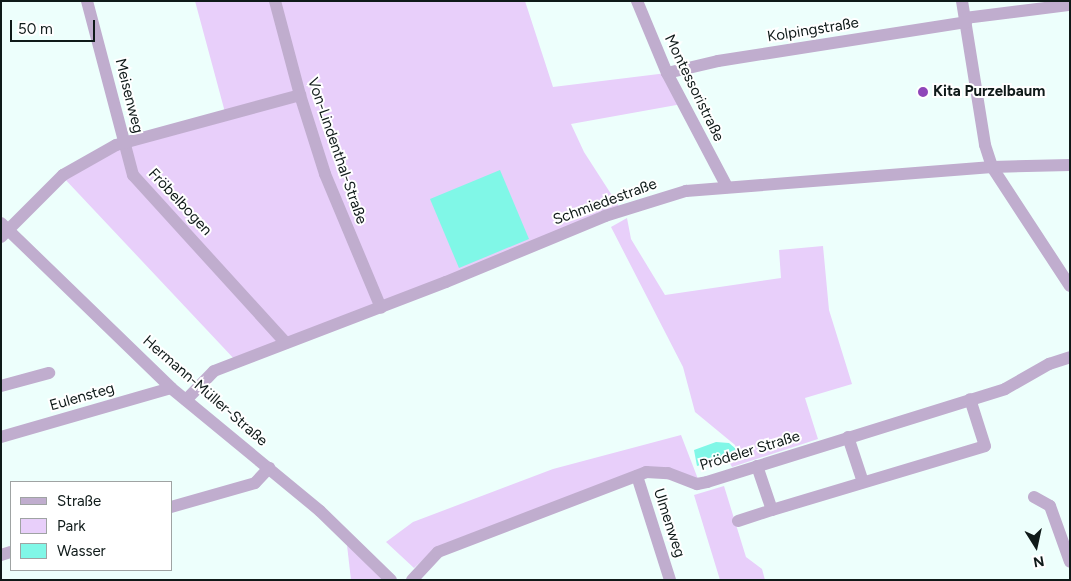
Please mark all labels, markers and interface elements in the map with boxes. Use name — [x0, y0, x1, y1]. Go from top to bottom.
scale bar — [12, 10, 98, 42]
street label: Kolpingstraße — [766, 14, 860, 46]
text: 50 m — [18, 20, 53, 38]
street label: Montessoristraße — [660, 32, 728, 144]
street label: Meisenweg — [111, 57, 147, 135]
street label: Von-Lindenthal-Straße — [303, 75, 371, 227]
place label: Kita Purzelbaum — [933, 83, 1045, 101]
marker: Kita Purzelbaum — [917, 86, 929, 98]
street label: Fröbelbogen — [144, 165, 216, 239]
street label: Schmiedestraße — [551, 175, 659, 229]
street label: Hermann-Müller-Straße — [139, 332, 271, 450]
street label: Eulensteg — [47, 379, 117, 415]
street label: Prödeler Straße — [698, 427, 802, 475]
legend — [10, 481, 172, 571]
street label: Ulmenweg — [649, 486, 689, 560]
text: Straße — [57, 492, 101, 510]
text: Park — [57, 517, 86, 535]
north arrow — [1011, 521, 1061, 571]
text: Wasser — [57, 542, 106, 560]
text: N — [1032, 552, 1046, 571]

